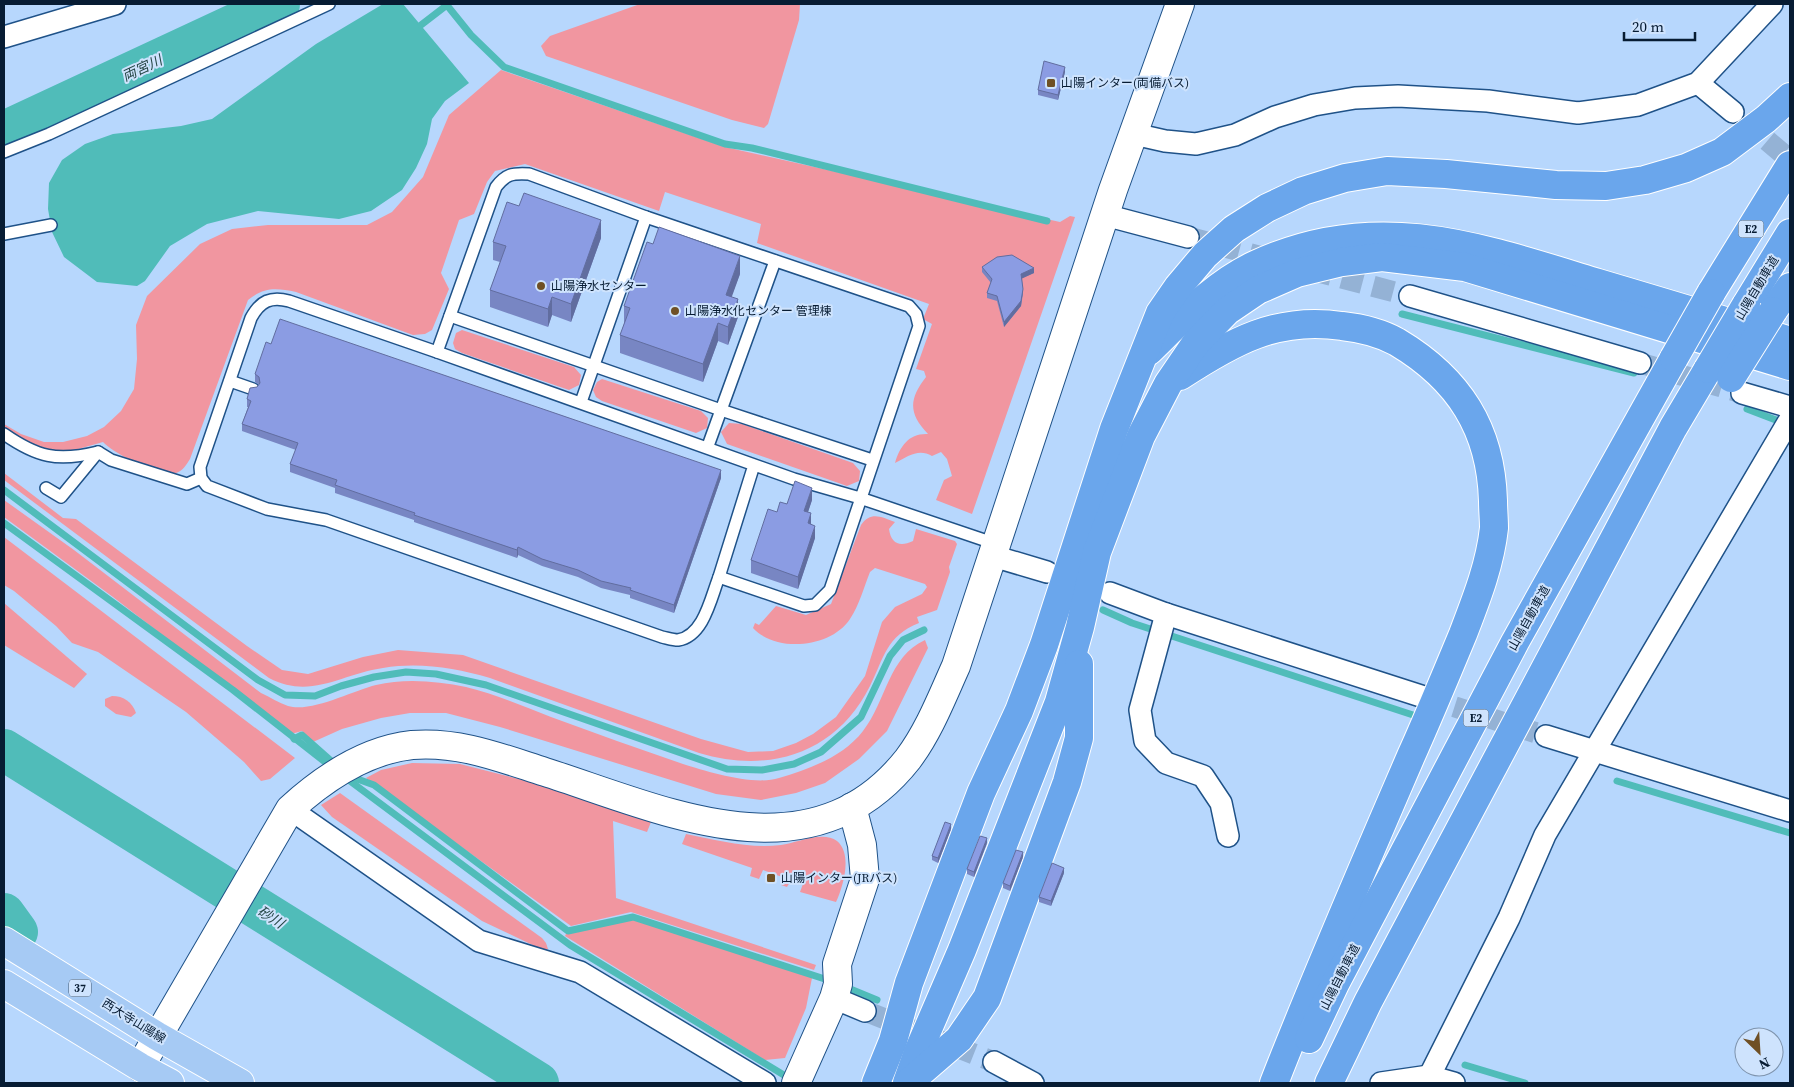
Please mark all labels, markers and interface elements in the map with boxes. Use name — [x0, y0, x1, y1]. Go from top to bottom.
scale bar — [1624, 10, 1695, 42]
text: 20 m — [1632, 16, 1664, 37]
water label: 両宮川 — [119, 49, 167, 86]
place label: 山陽インター(両備バス) — [1061, 75, 1189, 91]
marker: 山陽インター(両備バス) — [1045, 77, 1057, 89]
road number: E2 — [1738, 220, 1764, 238]
street label: 山陽自動車道 — [1732, 253, 1782, 323]
place label: 山陽浄水センター — [551, 278, 647, 294]
marker: 山陽浄水センター — [535, 280, 547, 292]
place label: 山陽浄水化センター 管理棟 — [685, 303, 832, 319]
marker: 山陽浄水化センター 管理棟 — [669, 305, 681, 317]
street label: 山陽自動車道 — [1505, 583, 1553, 653]
road number: E2 — [1464, 710, 1488, 726]
place label: 山陽インター(JRバス) — [781, 870, 897, 886]
marker: 山陽インター(JRバス) — [765, 872, 777, 884]
water label: 砂川 — [254, 901, 290, 934]
street label: 山陽自動車道 — [1317, 941, 1363, 1013]
road number: 37 — [69, 980, 91, 996]
street label: 西大寺山陽線 — [99, 995, 169, 1047]
north arrow — [1734, 1027, 1784, 1077]
text: N — [1756, 1053, 1773, 1075]

